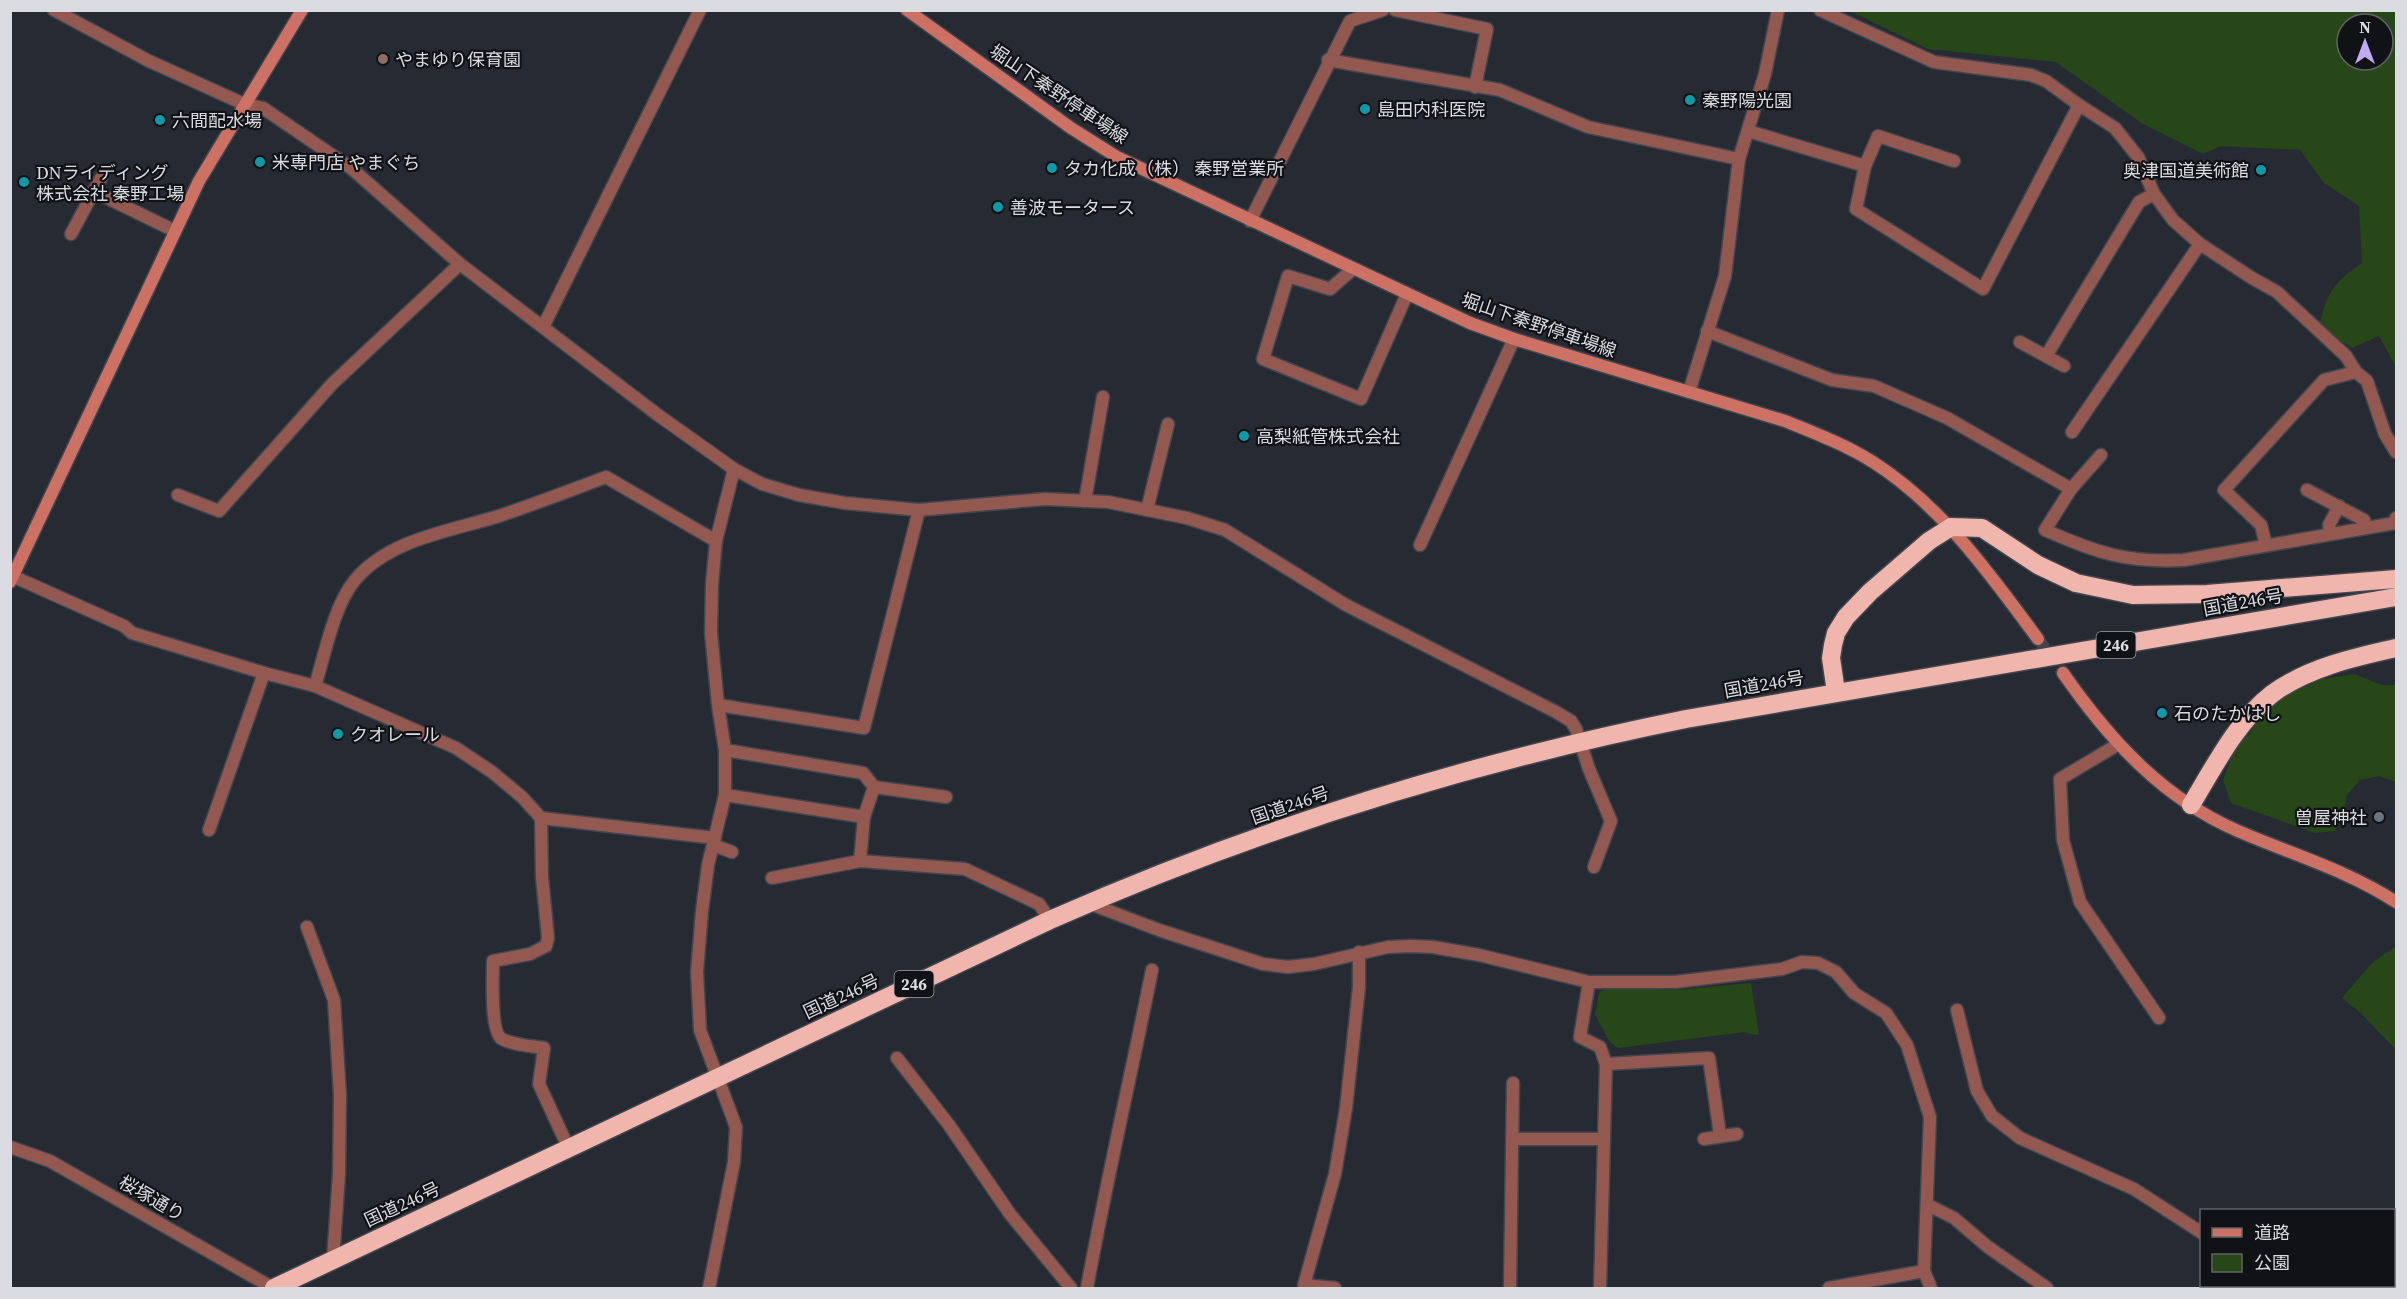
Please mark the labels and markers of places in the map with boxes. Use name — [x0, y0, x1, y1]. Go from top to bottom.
place label: やまゆり保育園 — [395, 47, 521, 72]
marker: やまゆり保育園 — [376, 52, 390, 66]
place label: 秦野陽光園 — [1702, 88, 1792, 113]
marker: 秦野陽光園 — [1683, 93, 1697, 107]
place label: 島田内科医院 — [1377, 97, 1485, 122]
marker: 島田内科医院 — [1358, 102, 1372, 116]
place label: 六間配水場 — [172, 108, 262, 133]
marker: 六間配水場 — [153, 113, 167, 127]
place label: 米専門店 やまぐち — [272, 150, 420, 175]
marker: 米専門店 やまぐち — [253, 155, 267, 169]
place label: タカ化成（株） 秦野営業所 — [1064, 156, 1284, 181]
place label: 奥津国道美術館 — [2123, 158, 2249, 183]
place label: DNライディング 株式会社 秦野工場 — [36, 160, 184, 206]
marker: タカ化成（株） 秦野営業所 — [1045, 161, 1059, 175]
marker: 奥津国道美術館 — [2254, 163, 2268, 177]
marker: DNライディング 株式会社 秦野工場 — [17, 175, 31, 189]
place label: 善波モータース — [1010, 195, 1135, 220]
marker: 善波モータース — [991, 200, 1005, 214]
place label: 高梨紙管株式会社 — [1256, 424, 1400, 449]
marker: 高梨紙管株式会社 — [1237, 429, 1251, 443]
place label: 石のたかはし — [2174, 701, 2281, 726]
marker: 石のたかはし — [2155, 706, 2169, 720]
place label: クオレール — [350, 722, 440, 747]
marker: クオレール — [331, 727, 345, 741]
place label: 曽屋神社 — [2295, 805, 2367, 830]
marker: 曽屋神社 — [2372, 810, 2386, 824]

